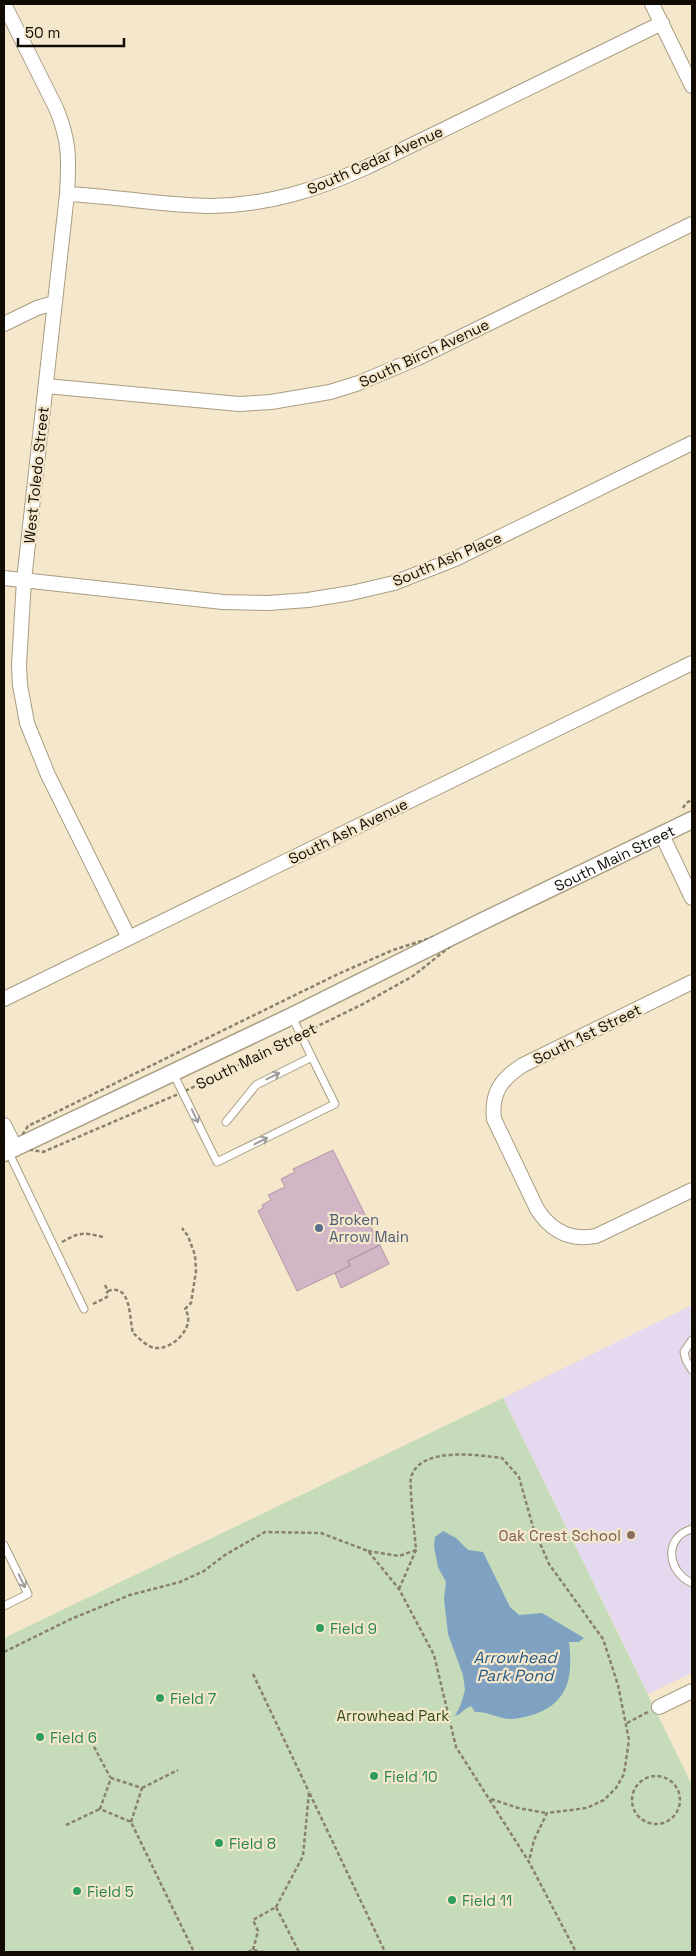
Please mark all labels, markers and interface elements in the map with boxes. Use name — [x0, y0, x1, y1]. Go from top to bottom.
scale bar — [18, 15, 124, 47]
text: 50 m — [25, 23, 60, 42]
street label: South Cedar Avenue — [304, 121, 446, 199]
street label: South Birch Avenue — [356, 314, 492, 391]
street label: West Toledo Street — [19, 405, 53, 544]
street label: South Ash Place — [390, 527, 505, 591]
street label: South Ash Avenue — [285, 794, 411, 868]
street label: South Main Street — [551, 820, 678, 895]
street label: South 1st Street — [530, 1000, 644, 1068]
street label: South Main Street — [193, 1019, 319, 1093]
one-way arrow — [265, 1071, 280, 1080]
one-way arrow — [190, 1108, 200, 1123]
one-way arrow — [253, 1135, 268, 1145]
place label: Broken Arrow Main — [329, 1210, 409, 1246]
marker: Broken Arrow Main — [313, 1222, 325, 1234]
place label: Oak Crest School — [498, 1526, 621, 1545]
marker: Oak Crest School — [625, 1529, 637, 1541]
one-way arrow — [17, 1573, 27, 1588]
place label: Field 9 — [330, 1619, 377, 1638]
marker: Field 9 — [314, 1622, 326, 1634]
water label: Arrowhead Park Pond — [474, 1647, 558, 1686]
place label: Field 7 — [170, 1689, 216, 1708]
marker: Field 7 — [154, 1692, 166, 1704]
park label: Arrowhead Park — [337, 1706, 449, 1725]
place label: Field 6 — [50, 1728, 97, 1747]
marker: Field 6 — [34, 1731, 46, 1743]
place label: Field 10 — [384, 1767, 438, 1786]
marker: Field 10 — [368, 1770, 380, 1782]
place label: Field 8 — [229, 1834, 276, 1853]
marker: Field 8 — [213, 1837, 225, 1849]
place label: Field 5 — [87, 1882, 134, 1901]
marker: Field 5 — [71, 1885, 83, 1897]
place label: Field 11 — [462, 1891, 512, 1910]
marker: Field 11 — [446, 1894, 458, 1906]

